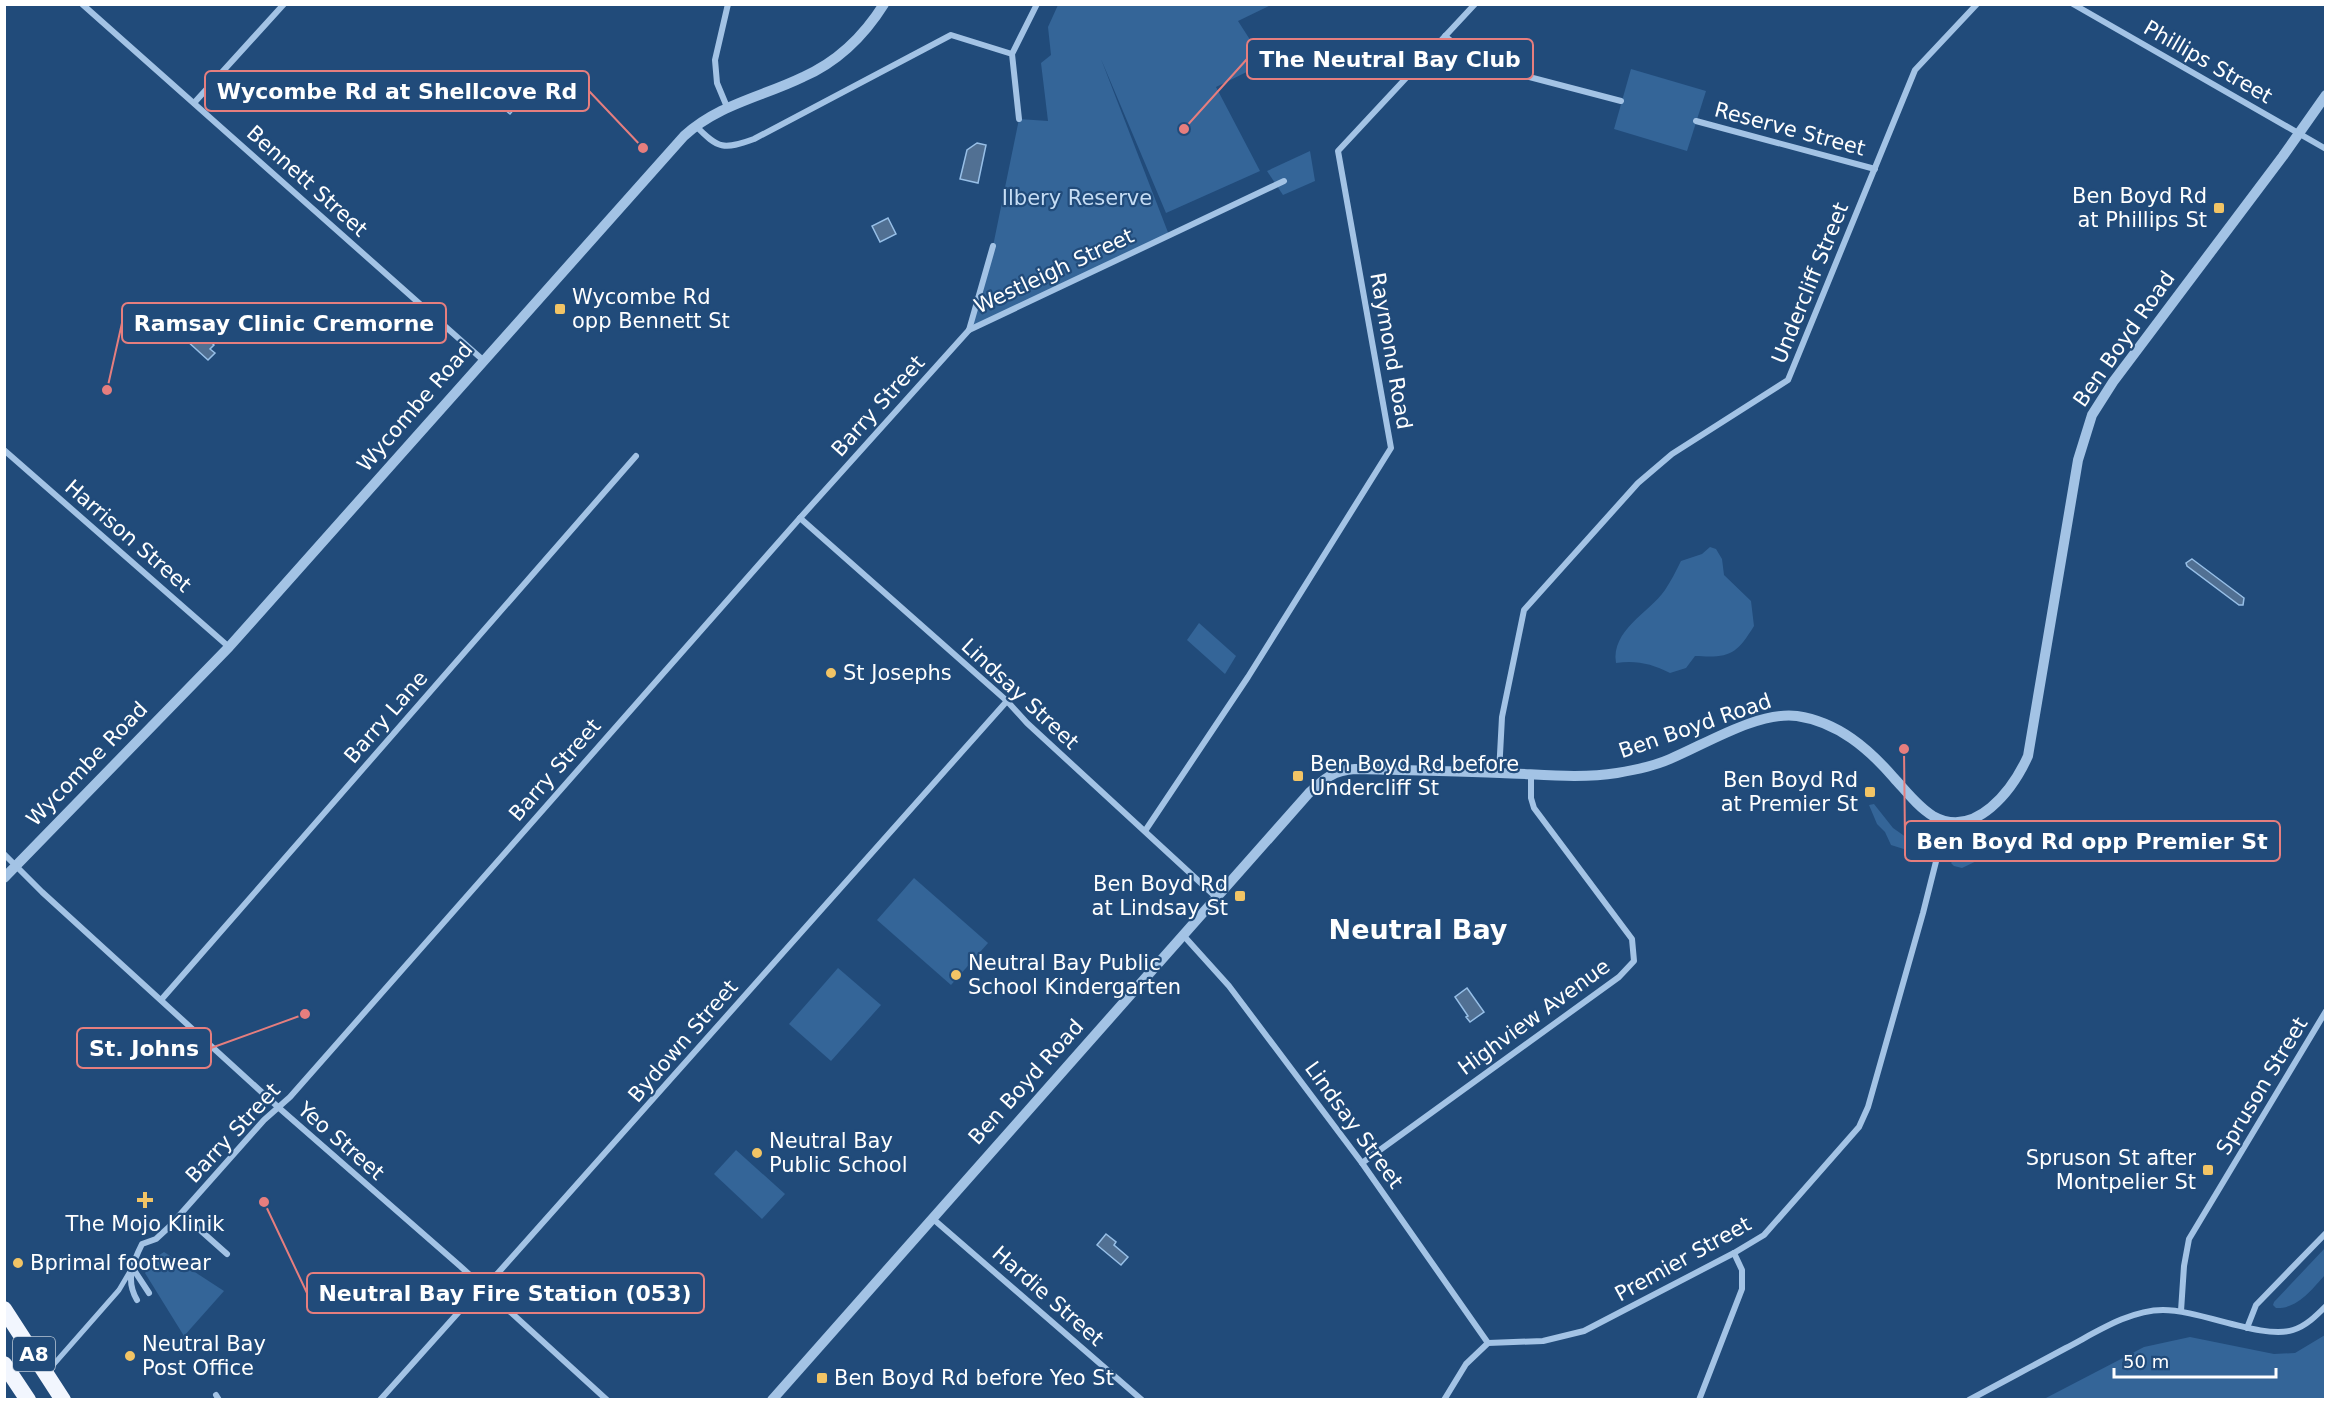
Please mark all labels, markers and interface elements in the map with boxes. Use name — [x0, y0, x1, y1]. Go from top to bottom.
street label: Phillips Street — [2140, 16, 2276, 108]
callout: The Neutral Bay Club — [1247, 39, 1533, 79]
text: The Neutral Bay Club — [1259, 47, 1521, 72]
callout: Wycombe Rd at Shellcove Rd — [205, 71, 589, 111]
text: Wycombe Rd at Shellcove Rd — [217, 79, 577, 104]
street label: Reserve Street — [1712, 97, 1868, 161]
street label: Bennett Street — [242, 121, 372, 241]
place label: Ben Boyd Rd at Phillips St — [2072, 184, 2207, 232]
park label: Ilbery Reserve — [1002, 186, 1152, 210]
street label: Undercliff Street — [1767, 199, 1853, 367]
marker: Ben Boyd Rd at Phillips St — [2212, 201, 2226, 215]
street label: Westleigh Street — [970, 223, 1138, 319]
street label: Ben Boyd Road — [2068, 267, 2180, 411]
street label: Raymond Road — [1365, 271, 1417, 431]
place label: Wycombe Rd opp Bennett St — [572, 285, 730, 333]
marker: Wycombe Rd opp Bennett St — [553, 302, 567, 316]
callout: Ramsay Clinic Cremorne — [122, 303, 446, 343]
text: Ramsay Clinic Cremorne — [134, 311, 434, 336]
street label: Wycombe Road — [352, 338, 478, 476]
street label: Barry Street — [827, 351, 929, 461]
street label: Harrison Street — [60, 475, 196, 597]
street label: Lindsay Street — [957, 634, 1083, 754]
place label: St Josephs — [843, 661, 952, 685]
street label: Barry Lane — [340, 666, 432, 768]
marker: St Josephs — [824, 666, 838, 680]
street label: Ben Boyd Road — [1616, 689, 1774, 763]
street label: Wycombe Road — [22, 697, 152, 831]
street label: Barry Street — [504, 714, 606, 826]
place label: Ben Boyd Rd before Undercliff St — [1310, 752, 1519, 800]
place label: Ben Boyd Rd at Premier St — [1721, 768, 1858, 816]
marker: Ben Boyd Rd before Undercliff St — [1291, 769, 1305, 783]
marker: Ben Boyd Rd at Premier St — [1863, 785, 1877, 799]
callout: Ben Boyd Rd opp Premier St — [1905, 821, 2280, 861]
text: Ben Boyd Rd opp Premier St — [1916, 829, 2268, 854]
place label: Ben Boyd Rd at Lindsay St — [1092, 872, 1228, 920]
marker: Ben Boyd Rd at Lindsay St — [1233, 889, 1247, 903]
district label: Neutral Bay — [1329, 914, 1508, 945]
place label: Neutral Bay Public School Kindergarten — [968, 951, 1181, 999]
street label: Highview Avenue — [1454, 954, 1614, 1080]
marker: Neutral Bay Public School Kindergarten — [949, 968, 963, 982]
street label: Bydown Street — [623, 975, 743, 1107]
street label: Spruson Street — [2211, 1013, 2313, 1159]
street label: Ben Boyd Road — [964, 1015, 1088, 1149]
callout: St. Johns — [77, 1028, 211, 1068]
text: St. Johns — [89, 1036, 199, 1061]
street label: Lindsay Street — [1300, 1057, 1408, 1193]
street label: Barry Street — [181, 1078, 285, 1188]
street label: Yeo Street — [292, 1096, 389, 1185]
place label: Neutral Bay Public School — [769, 1129, 908, 1177]
marker: Neutral Bay Public School — [750, 1146, 764, 1160]
place label: Spruson St after Montpelier St — [2026, 1146, 2196, 1194]
marker: Spruson St after Montpelier St — [2201, 1163, 2215, 1177]
marker: The Mojo Klinik — [136, 1191, 154, 1209]
place label: The Mojo Klinik — [65, 1212, 225, 1236]
street label: Premier Street — [1611, 1212, 1755, 1306]
street label: Hardie Street — [987, 1241, 1109, 1351]
place label: Bprimal footwear — [30, 1251, 211, 1275]
marker: Bprimal footwear — [11, 1256, 25, 1270]
callout: Neutral Bay Fire Station (053) — [307, 1273, 704, 1313]
text: Neutral Bay Fire Station (053) — [318, 1281, 692, 1306]
place label: Neutral Bay Post Office — [142, 1332, 266, 1380]
road number: A8 — [13, 1337, 55, 1371]
scale bar — [2114, 1341, 2276, 1379]
marker: Neutral Bay Post Office — [123, 1349, 137, 1363]
text: 50 m — [2123, 1351, 2169, 1372]
place label: Ben Boyd Rd before Yeo St — [834, 1366, 1114, 1390]
marker: Ben Boyd Rd before Yeo St — [815, 1371, 829, 1385]

